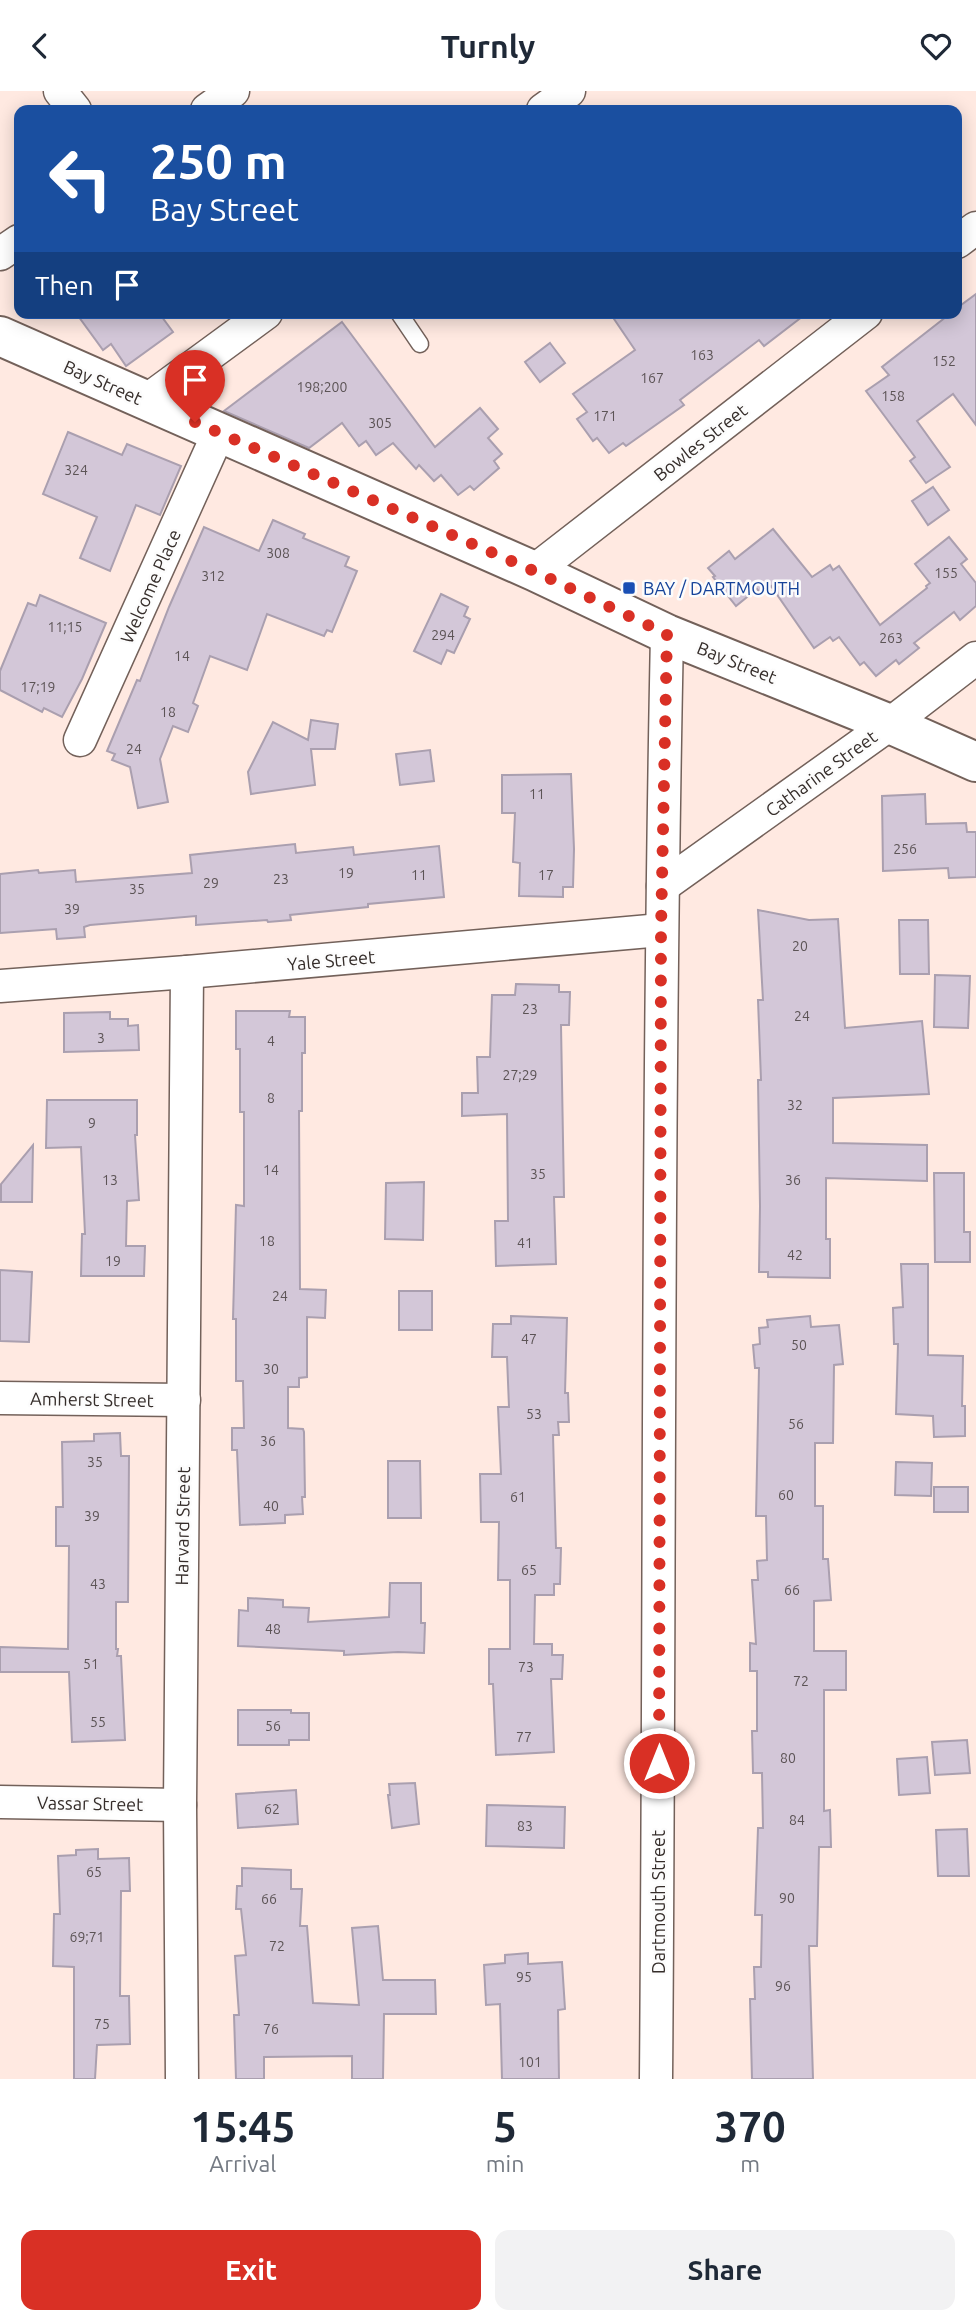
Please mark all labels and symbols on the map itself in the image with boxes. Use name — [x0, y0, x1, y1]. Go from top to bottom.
house number: 163 — [690, 347, 714, 363]
pin — [165, 350, 225, 422]
house number: 152 — [932, 353, 956, 369]
street label: Bay Street — [61, 356, 145, 408]
house number: 167 — [640, 370, 664, 386]
house number: 198;200 — [297, 379, 348, 395]
house number: 158 — [881, 388, 905, 404]
street label: Bowles Street — [649, 399, 751, 485]
house number: 171 — [593, 408, 617, 424]
house number: 305 — [368, 415, 392, 431]
house number: 324 — [64, 462, 88, 478]
street label: Welcome Place — [116, 526, 184, 646]
house number: 308 — [266, 545, 290, 561]
house number: 155 — [934, 565, 958, 581]
house number: 312 — [201, 568, 225, 584]
place label: BAY / DARTMOUTH — [643, 578, 800, 598]
marker: BAY / DARTMOUTH — [621, 580, 637, 596]
house number: 11;15 — [47, 619, 83, 635]
house number: 294 — [431, 627, 455, 643]
house number: 263 — [879, 630, 903, 646]
street label: Bay Street — [694, 637, 780, 687]
house number: 14 — [174, 648, 190, 664]
house number: 17;19 — [20, 679, 56, 695]
house number: 18 — [160, 704, 176, 720]
street label: Catharine Street — [761, 726, 881, 820]
house number: 24 — [126, 741, 142, 757]
house number: 11 — [529, 786, 545, 802]
house number: 256 — [893, 841, 917, 857]
house number: 19 — [338, 865, 354, 881]
house number: 11 — [411, 867, 427, 883]
house number: 17 — [538, 867, 554, 883]
house number: 23 — [273, 871, 289, 887]
house number: 29 — [203, 875, 219, 891]
house number: 35 — [129, 881, 145, 897]
house number: 39 — [64, 901, 80, 917]
house number: 20 — [792, 938, 808, 954]
street label: Yale Street — [286, 946, 376, 974]
house number: 23 — [522, 1001, 538, 1017]
house number: 24 — [794, 1008, 810, 1024]
house number: 3 — [97, 1030, 105, 1046]
house number: 4 — [267, 1033, 275, 1049]
house number: 27;29 — [502, 1067, 538, 1083]
house number: 8 — [267, 1090, 275, 1106]
house number: 32 — [787, 1097, 803, 1113]
house number: 9 — [88, 1115, 96, 1131]
house number: 14 — [263, 1162, 279, 1178]
house number: 35 — [530, 1166, 546, 1182]
house number: 13 — [102, 1172, 118, 1188]
house number: 36 — [785, 1172, 801, 1188]
house number: 18 — [259, 1233, 275, 1249]
house number: 41 — [517, 1235, 533, 1251]
house number: 42 — [787, 1247, 803, 1263]
house number: 19 — [105, 1253, 121, 1269]
house number: 24 — [272, 1288, 288, 1304]
house number: 47 — [521, 1331, 537, 1347]
house number: 50 — [791, 1337, 807, 1353]
house number: 30 — [263, 1361, 279, 1377]
street label: Amherst Street — [30, 1388, 154, 1410]
house number: 53 — [526, 1406, 542, 1422]
house number: 56 — [788, 1416, 804, 1432]
house number: 36 — [260, 1433, 276, 1449]
house number: 35 — [87, 1454, 103, 1470]
street label: Harvard Street — [171, 1466, 193, 1586]
house number: 60 — [778, 1487, 794, 1503]
house number: 61 — [510, 1489, 526, 1505]
house number: 40 — [263, 1498, 279, 1514]
house number: 39 — [84, 1508, 100, 1524]
house number: 65 — [521, 1562, 537, 1578]
house number: 43 — [90, 1576, 106, 1592]
house number: 66 — [784, 1582, 800, 1598]
house number: 48 — [265, 1621, 281, 1637]
house number: 51 — [83, 1656, 99, 1672]
house number: 73 — [518, 1659, 534, 1675]
house number: 72 — [793, 1673, 809, 1689]
house number: 55 — [90, 1714, 106, 1730]
house number: 56 — [265, 1718, 281, 1734]
position arrow — [622, 1726, 696, 1800]
house number: 77 — [516, 1729, 532, 1745]
house number: 80 — [780, 1750, 796, 1766]
street label: Vassar Street — [37, 1792, 143, 1814]
house number: 62 — [264, 1801, 280, 1817]
house number: 84 — [789, 1812, 805, 1828]
house number: 83 — [517, 1818, 533, 1834]
street label: Dartmouth Street — [648, 1830, 668, 1974]
house number: 65 — [86, 1864, 102, 1880]
house number: 90 — [779, 1890, 795, 1906]
house number: 66 — [261, 1891, 277, 1907]
house number: 69;71 — [69, 1929, 105, 1945]
house number: 72 — [269, 1938, 285, 1954]
house number: 95 — [516, 1969, 532, 1985]
house number: 96 — [775, 1978, 791, 1994]
house number: 75 — [94, 2016, 110, 2032]
house number: 76 — [263, 2021, 279, 2037]
house number: 101 — [518, 2054, 542, 2070]

